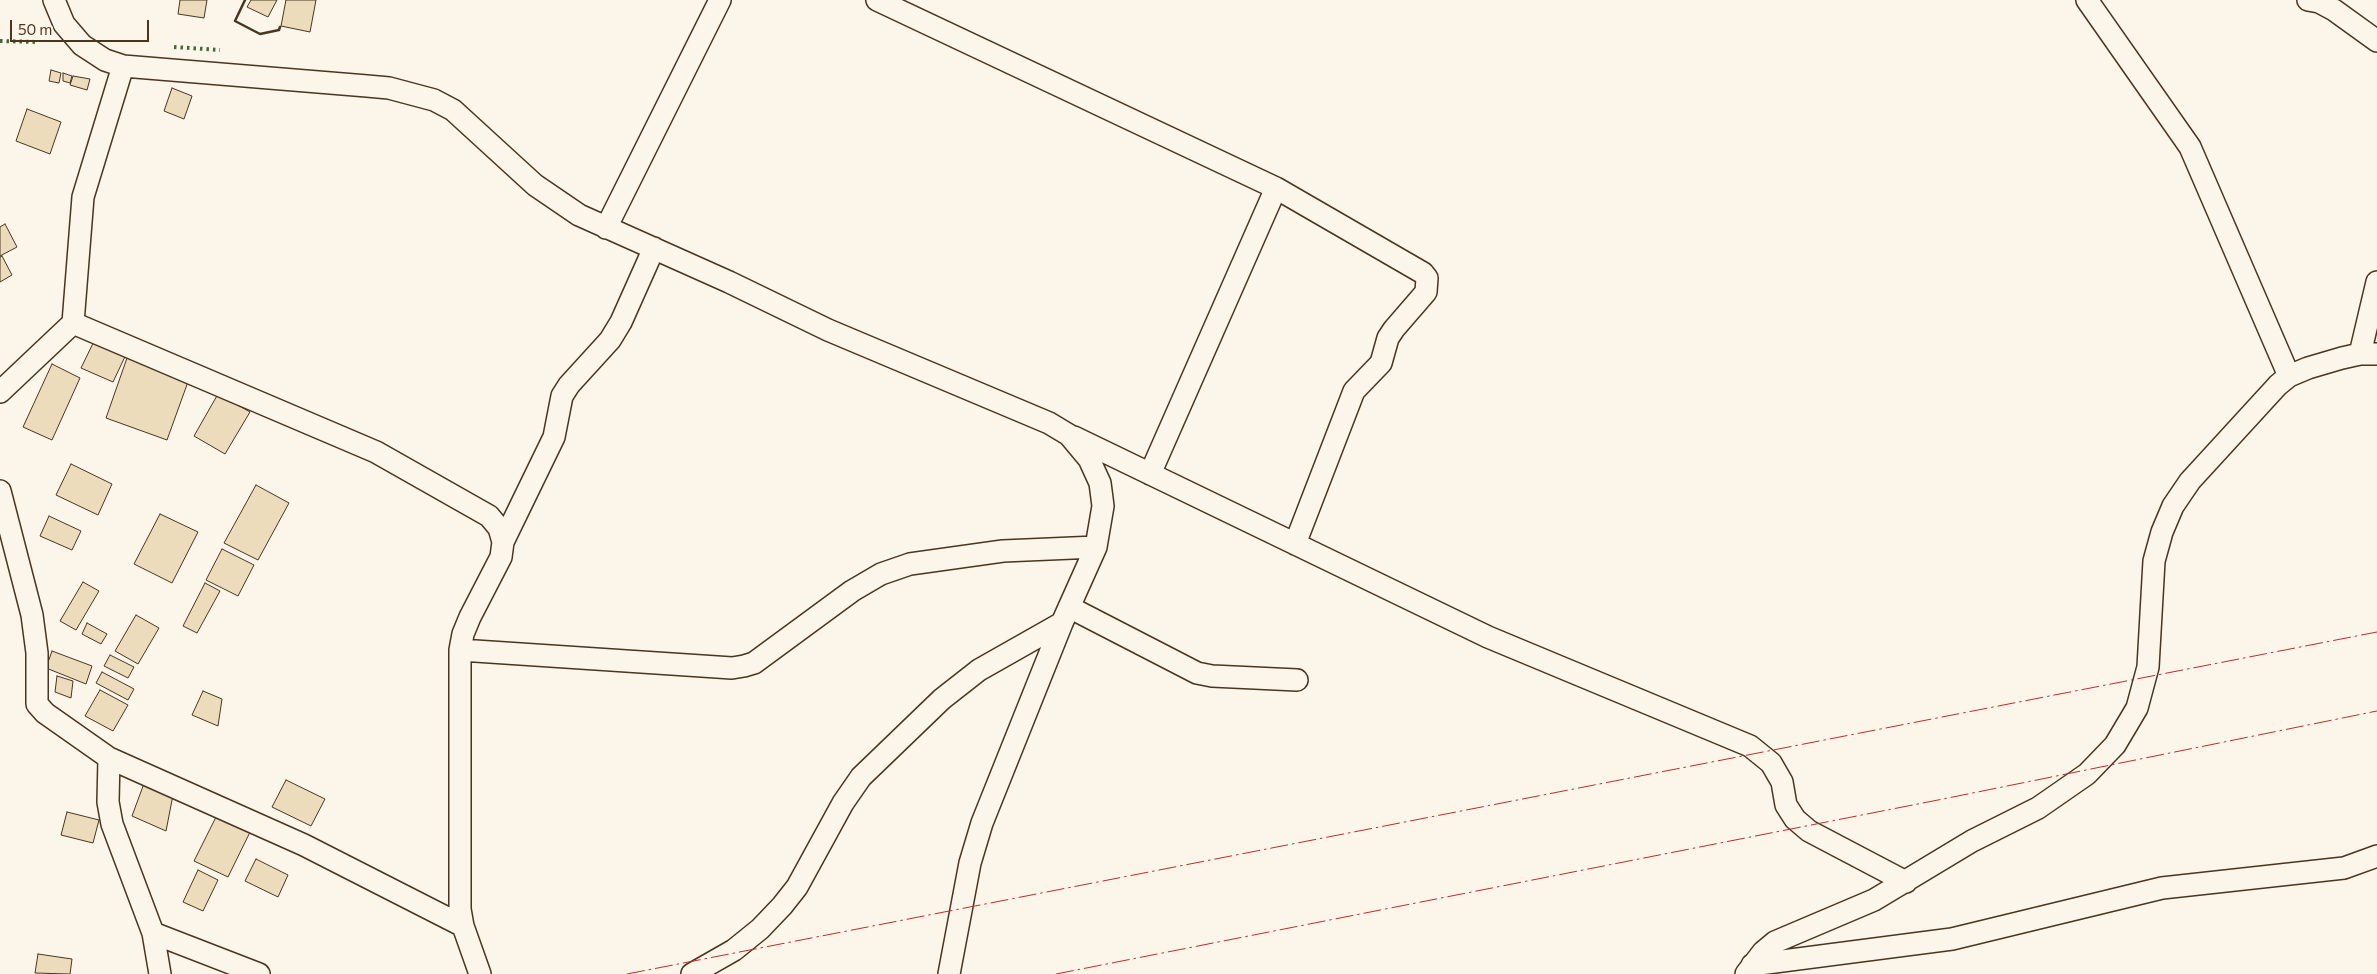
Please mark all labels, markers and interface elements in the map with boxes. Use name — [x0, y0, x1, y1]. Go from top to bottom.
scale bar — [12, 10, 151, 42]
text: 50 m — [18, 20, 52, 38]

